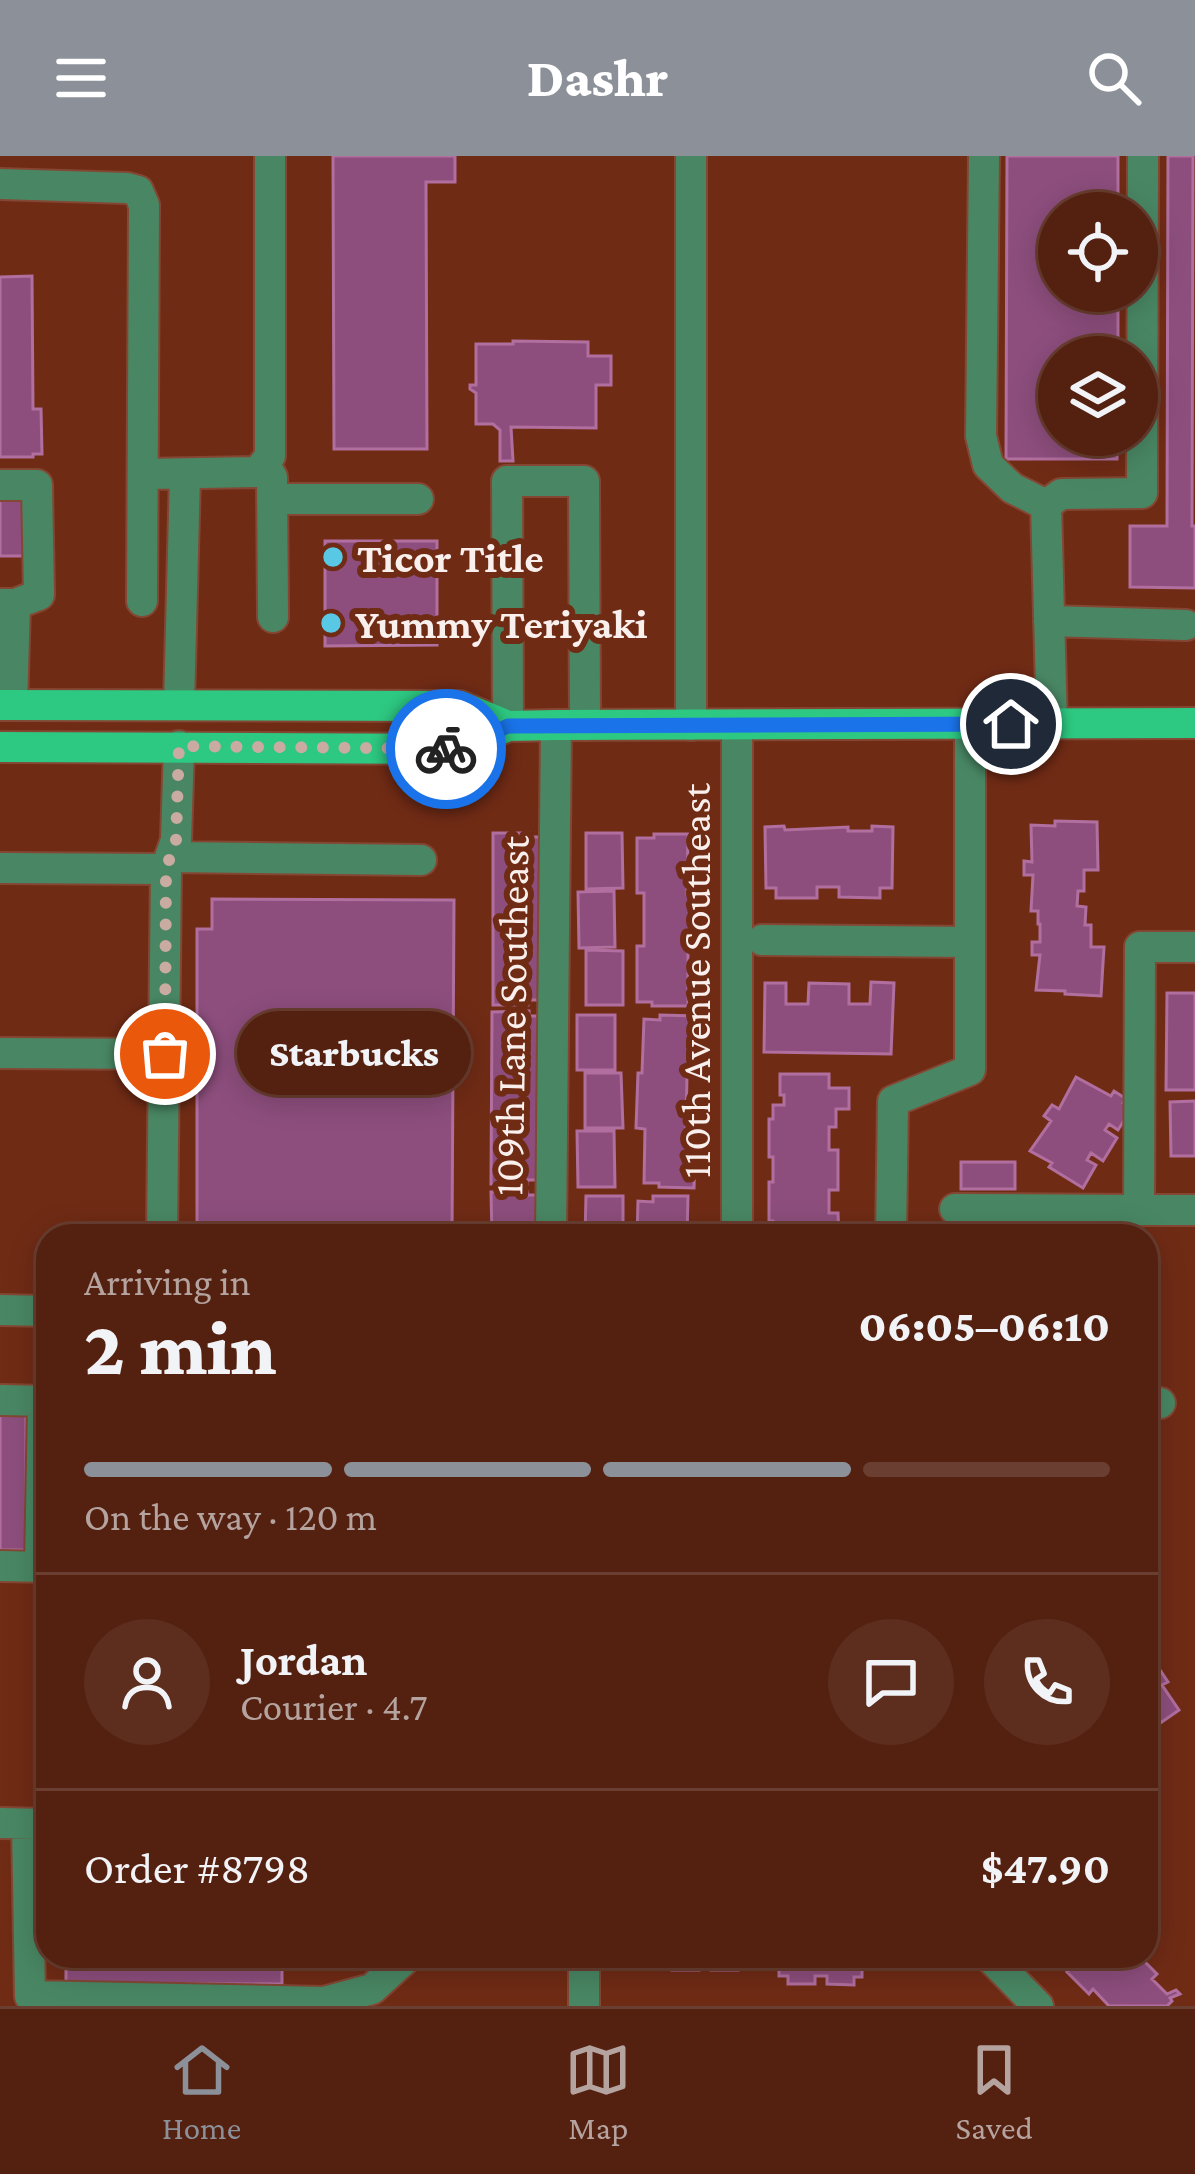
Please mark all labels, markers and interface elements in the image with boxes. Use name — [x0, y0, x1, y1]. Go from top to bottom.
icon: menu — [48, 45, 114, 111]
icon: search — [1081, 45, 1147, 111]
text: Dashr — [527, 48, 668, 108]
map controls — [1038, 192, 1158, 456]
button: locate — [1038, 192, 1158, 312]
button: layers — [1038, 336, 1158, 456]
place label: Ticor Title — [357, 534, 544, 581]
marker: Ticor Title — [320, 544, 346, 570]
place label: Yummy Teriyaki — [355, 600, 647, 647]
marker: Yummy Teriyaki — [318, 610, 344, 636]
pin — [960, 673, 1062, 775]
courier — [386, 689, 506, 809]
icon: home — [978, 691, 1044, 757]
icon: bike — [413, 716, 479, 782]
street label: 110th Avenue Southeast — [672, 782, 719, 1179]
street label: 109th Lane Southeast — [484, 834, 538, 1196]
pin — [114, 1003, 216, 1105]
callout: Starbucks — [237, 1012, 471, 1096]
icon: bag — [132, 1021, 198, 1087]
text: Starbucks — [269, 1031, 439, 1074]
text: Arriving in — [84, 1260, 251, 1303]
text: 06:05–06:10 — [859, 1301, 1110, 1351]
text: 2 min — [84, 1304, 277, 1391]
text: On the way · 120 m — [84, 1495, 377, 1538]
button: person — [84, 1619, 210, 1745]
button: chat — [828, 1619, 954, 1745]
button: phone — [984, 1619, 1110, 1745]
text: Jordan — [240, 1635, 367, 1685]
text: Courier · 4.7 — [240, 1685, 428, 1728]
text: Order #8798 — [84, 1843, 310, 1893]
text: $47.90 — [981, 1843, 1110, 1893]
tab: Home — [162, 2037, 241, 2146]
tab: Map — [565, 2037, 631, 2146]
tab: Saved — [956, 2037, 1033, 2146]

